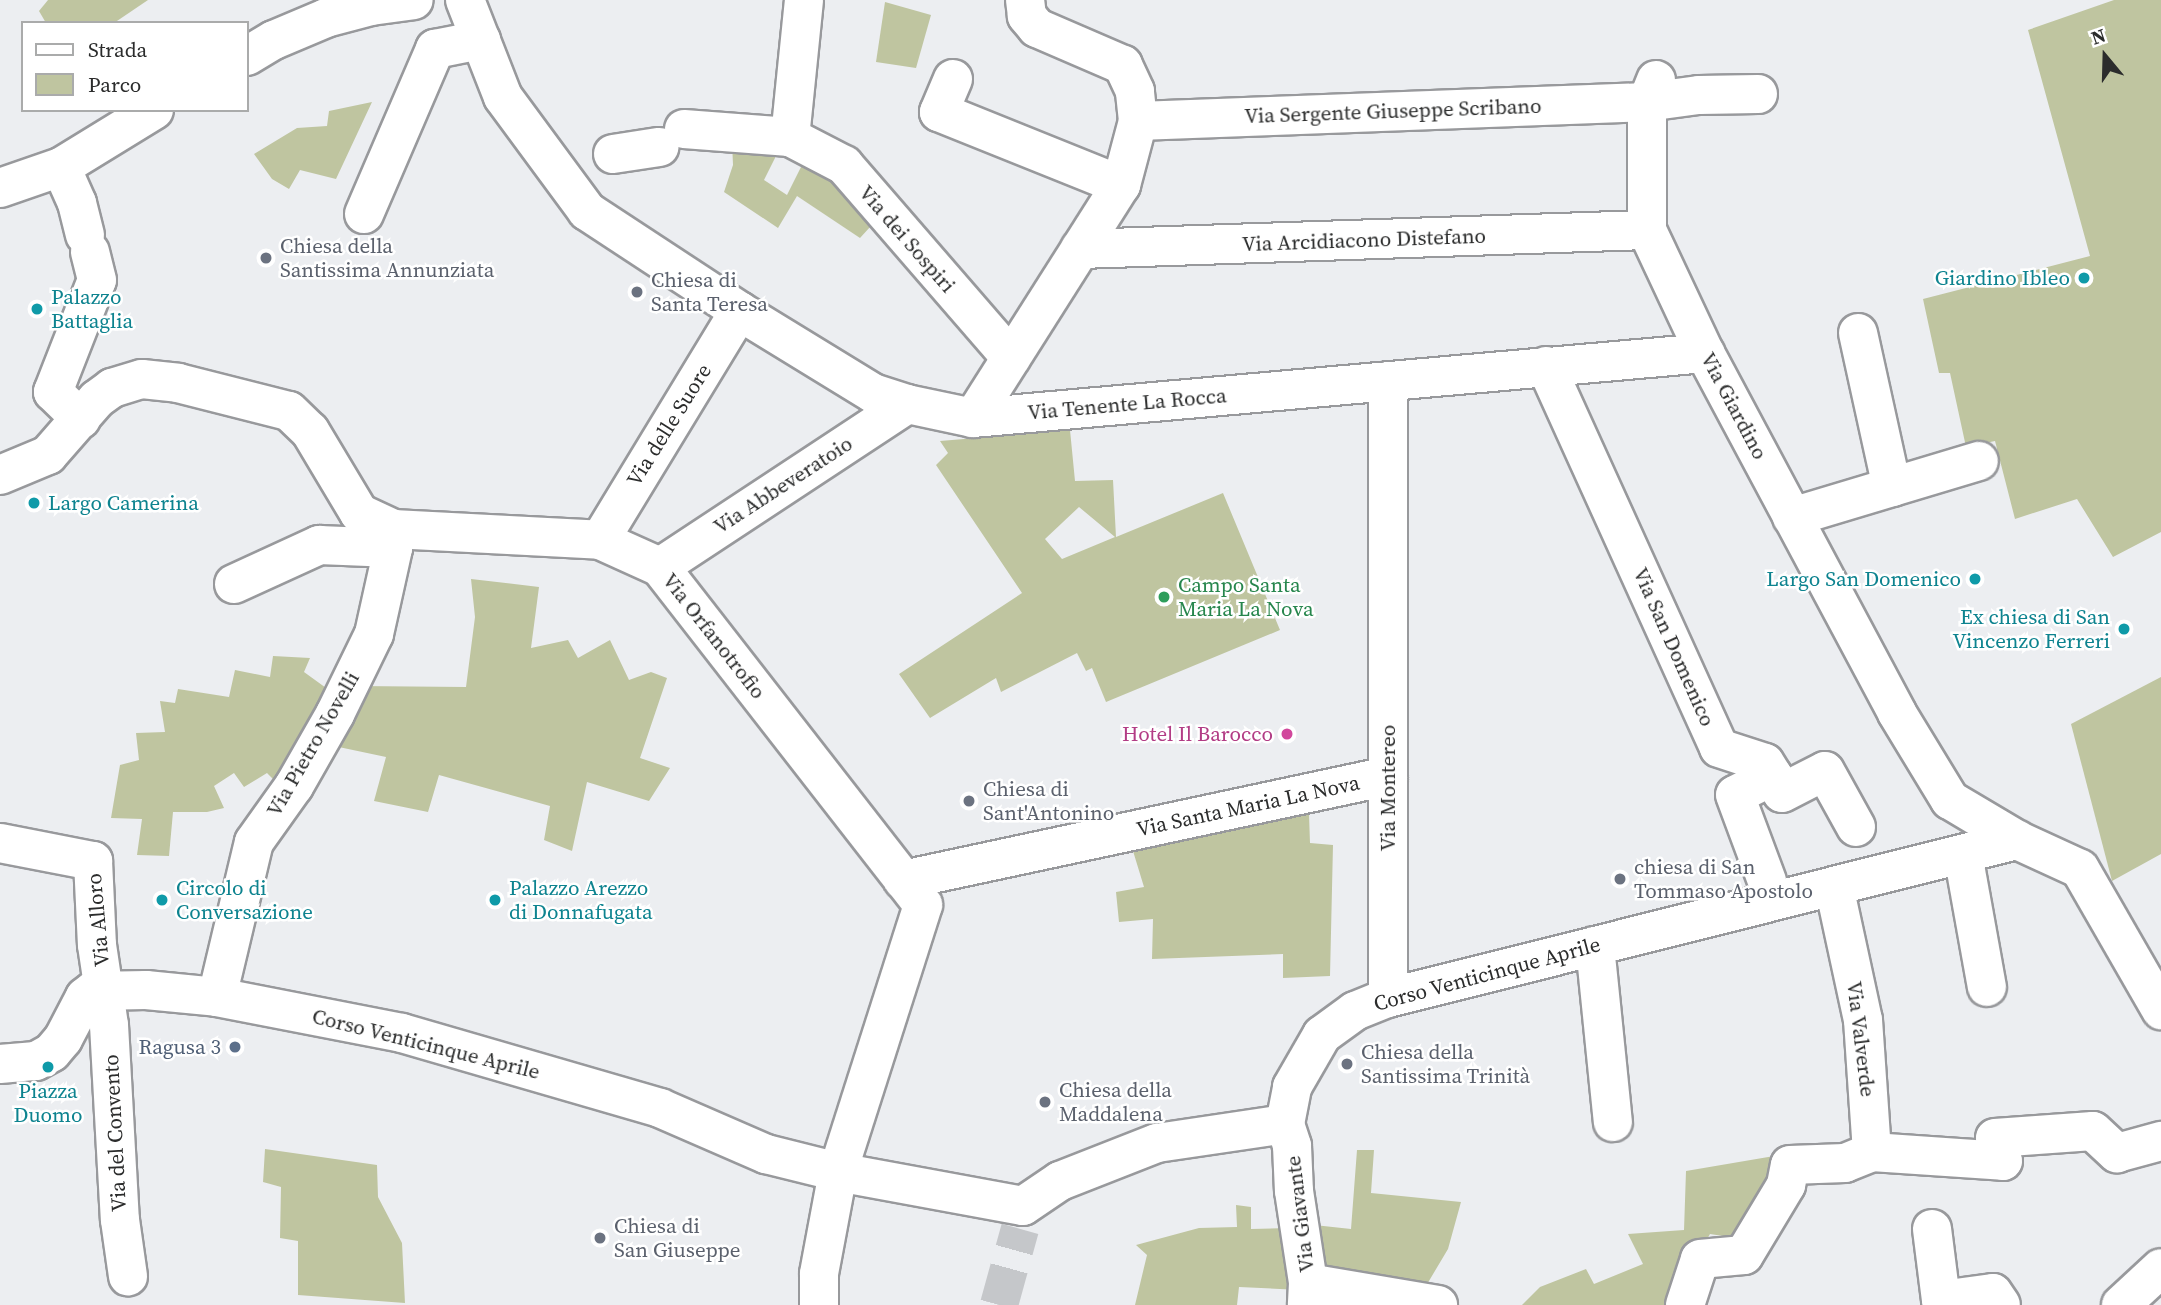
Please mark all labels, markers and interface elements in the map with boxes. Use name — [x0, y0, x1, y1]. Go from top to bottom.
legend — [21, 21, 248, 112]
north arrow — [2070, 21, 2140, 91]
text: N — [2087, 22, 2109, 51]
text: Strada — [88, 35, 147, 64]
text: Parco — [88, 70, 141, 99]
street label: Via Sergente Giuseppe Scribano — [1244, 93, 1542, 129]
street label: Via dei Sospiri — [854, 180, 960, 298]
street label: Via Arcidiacono Distefano — [1242, 223, 1486, 257]
place label: Chiesa della Santissima Annunziata — [280, 233, 494, 283]
marker: Chiesa della Santissima Annunziata — [258, 250, 274, 266]
place label: Giardino Ibleo — [1935, 265, 2070, 291]
place label: Chiesa di Santa Teresa — [651, 267, 768, 317]
marker: Giardino Ibleo — [2076, 270, 2092, 286]
place label: Palazzo Battaglia — [51, 284, 133, 334]
marker: Chiesa di Santa Teresa — [629, 284, 645, 300]
marker: Palazzo Battaglia — [29, 301, 45, 317]
street label: Via Giardino — [1695, 348, 1773, 464]
street label: Via delle Suore — [621, 359, 717, 491]
street label: Via Tenente La Rocca — [1026, 383, 1228, 425]
street label: Via Abbeveratoio — [709, 431, 857, 539]
place label: Largo Camerina — [48, 490, 199, 516]
marker: Largo Camerina — [26, 495, 42, 511]
street label: Via San Domenico — [1628, 564, 1720, 730]
place label: Largo San Domenico — [1766, 566, 1961, 592]
street label: Via Orfanotrofio — [657, 568, 771, 704]
marker: Largo San Domenico — [1967, 571, 1983, 587]
place label: Campo Santa Maria La Nova — [1178, 572, 1314, 622]
marker: Campo Santa Maria La Nova — [1156, 589, 1172, 605]
place label: Ex chiesa di San Vincenzo Ferreri — [1952, 604, 2110, 654]
marker: Ex chiesa di San Vincenzo Ferreri — [2116, 621, 2132, 637]
street label: Via Pietro Novelli — [261, 667, 365, 821]
place label: Hotel Il Barocco — [1122, 721, 1273, 747]
street label: Via Montereo — [1375, 725, 1401, 851]
marker: Hotel Il Barocco — [1279, 726, 1295, 742]
street label: Via Santa Maria La Nova — [1134, 770, 1362, 842]
place label: Chiesa di Sant'Antonino — [983, 776, 1114, 826]
marker: Chiesa di Sant'Antonino — [961, 793, 977, 809]
place label: chiesa di San Tommaso Apostolo — [1634, 854, 1813, 904]
marker: chiesa di San Tommaso Apostolo — [1612, 871, 1628, 887]
street label: Via Alloro — [81, 872, 115, 968]
place label: Circolo di Conversazione — [176, 875, 313, 925]
place label: Palazzo Arezzo di Donnafugata — [509, 875, 653, 925]
marker: Circolo di Conversazione — [154, 892, 170, 908]
marker: Palazzo Arezzo di Donnafugata — [487, 892, 503, 908]
street label: Corso Venticinque Aprile — [1371, 932, 1603, 1016]
street label: Via Valverde — [1841, 980, 1881, 1098]
street label: Corso Venticinque Aprile — [309, 1003, 543, 1085]
place label: Ragusa 3 — [139, 1034, 221, 1060]
marker: Ragusa 3 — [227, 1039, 243, 1055]
place label: Chiesa della Santissima Trinità — [1361, 1039, 1531, 1089]
street label: Via del Convento — [98, 1054, 132, 1212]
marker: Chiesa della Santissima Trinità — [1339, 1056, 1355, 1072]
marker: Piazza Duomo — [40, 1059, 56, 1075]
place label: Chiesa della Maddalena — [1059, 1077, 1172, 1127]
place label: Piazza Duomo — [14, 1078, 82, 1128]
marker: Chiesa della Maddalena — [1037, 1094, 1053, 1110]
street label: Via Giavante — [1280, 1154, 1320, 1274]
place label: Chiesa di San Giuseppe — [614, 1213, 740, 1263]
marker: Chiesa di San Giuseppe — [592, 1230, 608, 1246]

